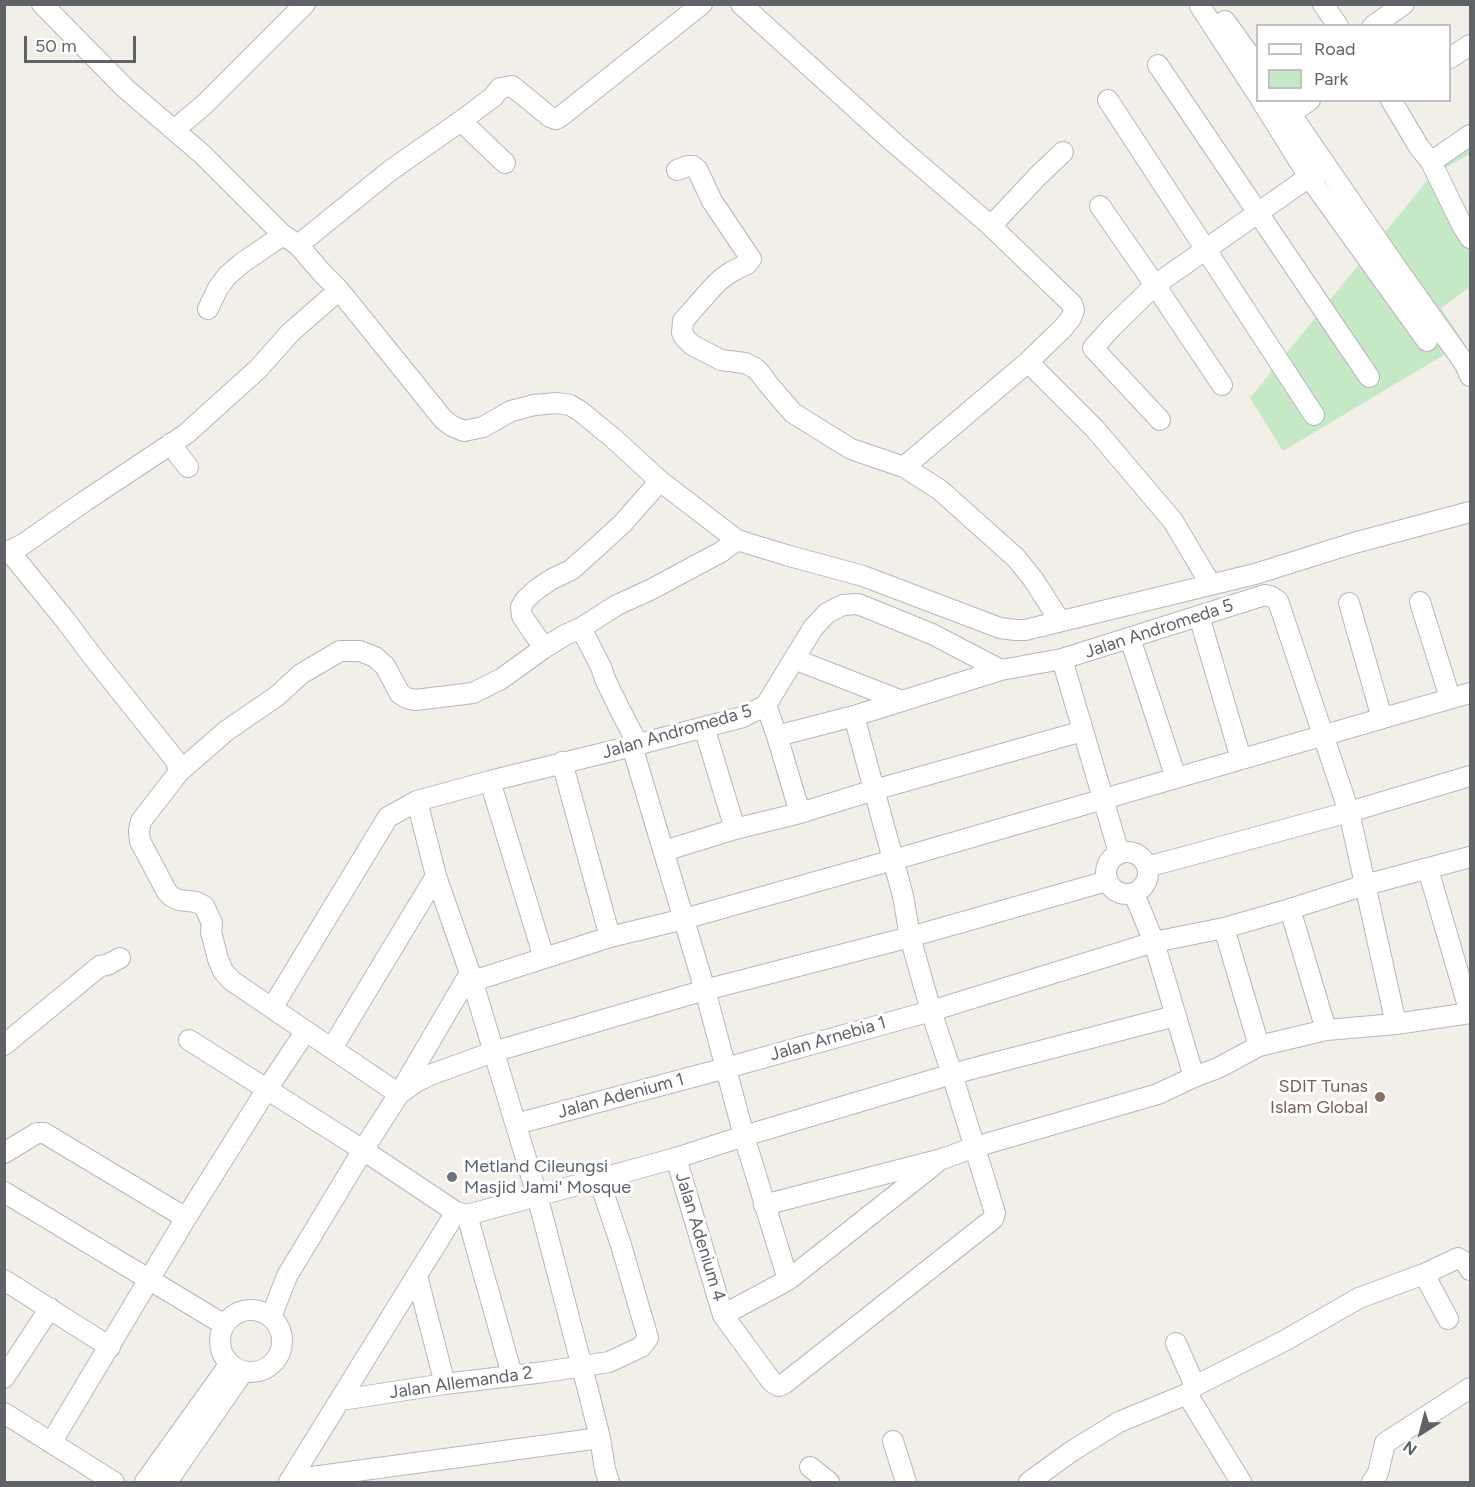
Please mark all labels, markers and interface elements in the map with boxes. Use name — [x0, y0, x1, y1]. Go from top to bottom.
scale bar — [27, 24, 140, 62]
legend — [1256, 24, 1451, 102]
text: 50 m — [35, 35, 77, 57]
text: Road — [1314, 38, 1355, 60]
text: Park — [1314, 68, 1348, 90]
street label: Jalan Andromeda 5 — [1082, 595, 1236, 663]
street label: Jalan Andromeda 5 — [600, 700, 754, 764]
street label: Jalan Arnebia 1 — [767, 1012, 889, 1066]
street label: Jalan Adenium 1 — [555, 1069, 687, 1123]
place label: SDIT Tunas Islam Global — [1270, 1076, 1368, 1118]
marker: SDIT Tunas Islam Global — [1373, 1090, 1387, 1104]
place label: Metland Cileungsi Masjid Jami' Mosque — [464, 1156, 631, 1198]
marker: Metland Cileungsi Masjid Jami' Mosque — [445, 1170, 459, 1184]
street label: Jalan Adenium 4 — [670, 1170, 730, 1304]
street label: Jalan Allemanda 2 — [388, 1362, 534, 1404]
north arrow — [1391, 1403, 1451, 1463]
text: N — [1400, 1437, 1421, 1459]

